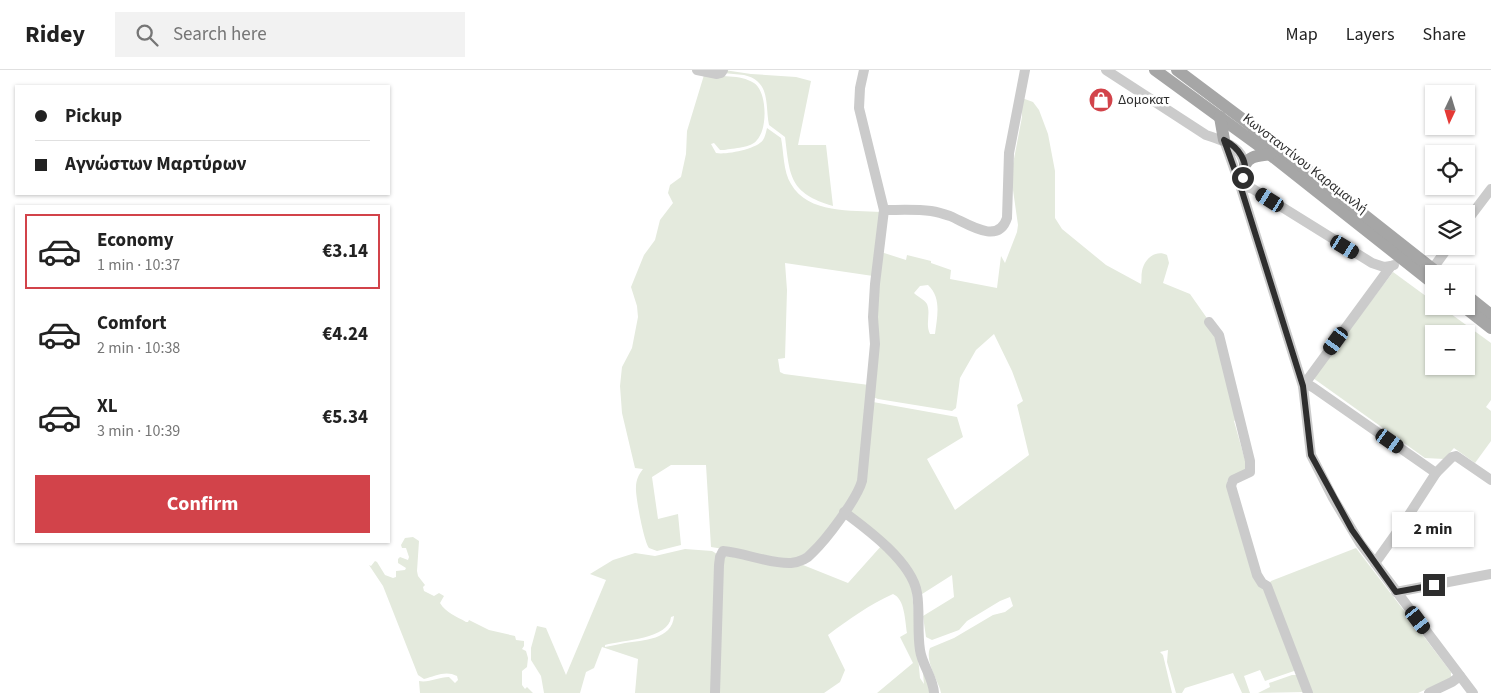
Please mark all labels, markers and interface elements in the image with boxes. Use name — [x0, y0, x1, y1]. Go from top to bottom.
search box — [115, 12, 465, 57]
text: Ridey — [25, 17, 85, 52]
icon: search — [133, 21, 161, 49]
text: Search here — [173, 21, 267, 48]
text: Map — [1286, 22, 1318, 47]
text: Layers — [1346, 22, 1395, 47]
text: Share — [1423, 22, 1466, 47]
north arrow — [1425, 85, 1475, 135]
map controls — [1425, 85, 1475, 375]
shop icon: Δομοκατ — [1088, 87, 1114, 113]
place label: Δομοκατ — [1118, 90, 1170, 110]
text: Pickup — [65, 103, 122, 130]
street label: Κωνσταντίνου Καραμανλή — [1238, 109, 1372, 219]
button: locate — [1425, 145, 1475, 195]
text: Αγνώστων Μαρτύρων — [65, 151, 246, 178]
route start — [1232, 167, 1254, 189]
car — [1253, 186, 1286, 214]
button: layers — [1425, 205, 1475, 255]
text: Economy — [97, 227, 174, 254]
icon: car — [37, 229, 82, 274]
car — [1328, 233, 1361, 261]
text: €3.14 — [322, 238, 368, 265]
text: 1 min · 10:37 — [97, 254, 180, 276]
button: + — [1425, 265, 1475, 315]
text: Comfort — [97, 310, 167, 337]
icon: car — [37, 312, 82, 357]
text: €4.24 — [322, 321, 368, 348]
car — [1321, 324, 1350, 358]
button: − — [1425, 325, 1475, 375]
text: 2 min · 10:38 — [97, 337, 180, 359]
text: XL — [97, 393, 118, 420]
icon: car — [37, 395, 82, 440]
text: €5.34 — [322, 404, 368, 431]
text: 3 min · 10:39 — [97, 420, 180, 442]
car — [1373, 426, 1406, 456]
button: Confirm — [35, 475, 370, 533]
callout: 2 min — [1393, 512, 1475, 548]
text: 2 min — [1414, 518, 1452, 540]
route end — [1423, 574, 1445, 596]
car — [1402, 604, 1433, 636]

